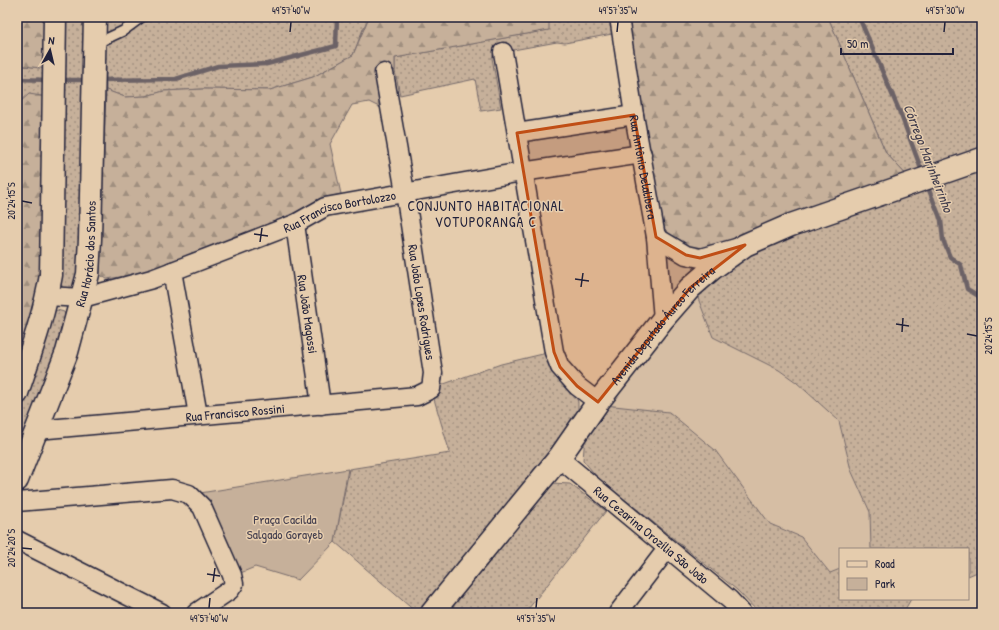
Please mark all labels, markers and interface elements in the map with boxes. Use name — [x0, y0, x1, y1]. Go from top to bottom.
text: 49°57'40"W — [272, 4, 311, 17]
text: 49°57'35"W — [599, 4, 638, 17]
text: 49°57'30"W — [926, 4, 965, 17]
north arrow — [30, 30, 70, 70]
scale bar — [841, 30, 953, 56]
text: N — [48, 33, 55, 47]
text: 50 m — [847, 35, 868, 52]
water label: Córrego Marinheirinho — [899, 101, 959, 216]
street label: Rua Antônio Delalibera — [625, 114, 662, 220]
text: 20°24'15"S — [5, 182, 18, 220]
street label: Rua Francisco Bortolozzo — [281, 186, 397, 237]
district label: CONJUNTO HABITACIONAL VOTUPORANGA C — [407, 196, 565, 231]
street label: Rua Horácio dos Santos — [71, 201, 100, 309]
street label: Rua João Lopes Rodrigues — [404, 243, 440, 361]
street label: Avenida Deputado Áureo Ferreira — [606, 262, 718, 388]
street label: Rua João Magossi — [293, 273, 322, 355]
text: 20°24'15"S — [982, 317, 995, 355]
street label: Rua Francisco Rossini — [185, 399, 285, 426]
street label: Rua Cezarina Orozília São João — [590, 482, 713, 588]
park label: Praça Cacilda Salgado Gorayeb — [247, 510, 323, 543]
text: 20°24'20"S — [5, 528, 18, 567]
legend — [839, 548, 969, 600]
text: Road — [875, 555, 895, 572]
text: Park — [875, 575, 895, 592]
text: 49°57'40"W — [190, 612, 229, 625]
text: 49°57'35"W — [517, 612, 556, 625]

